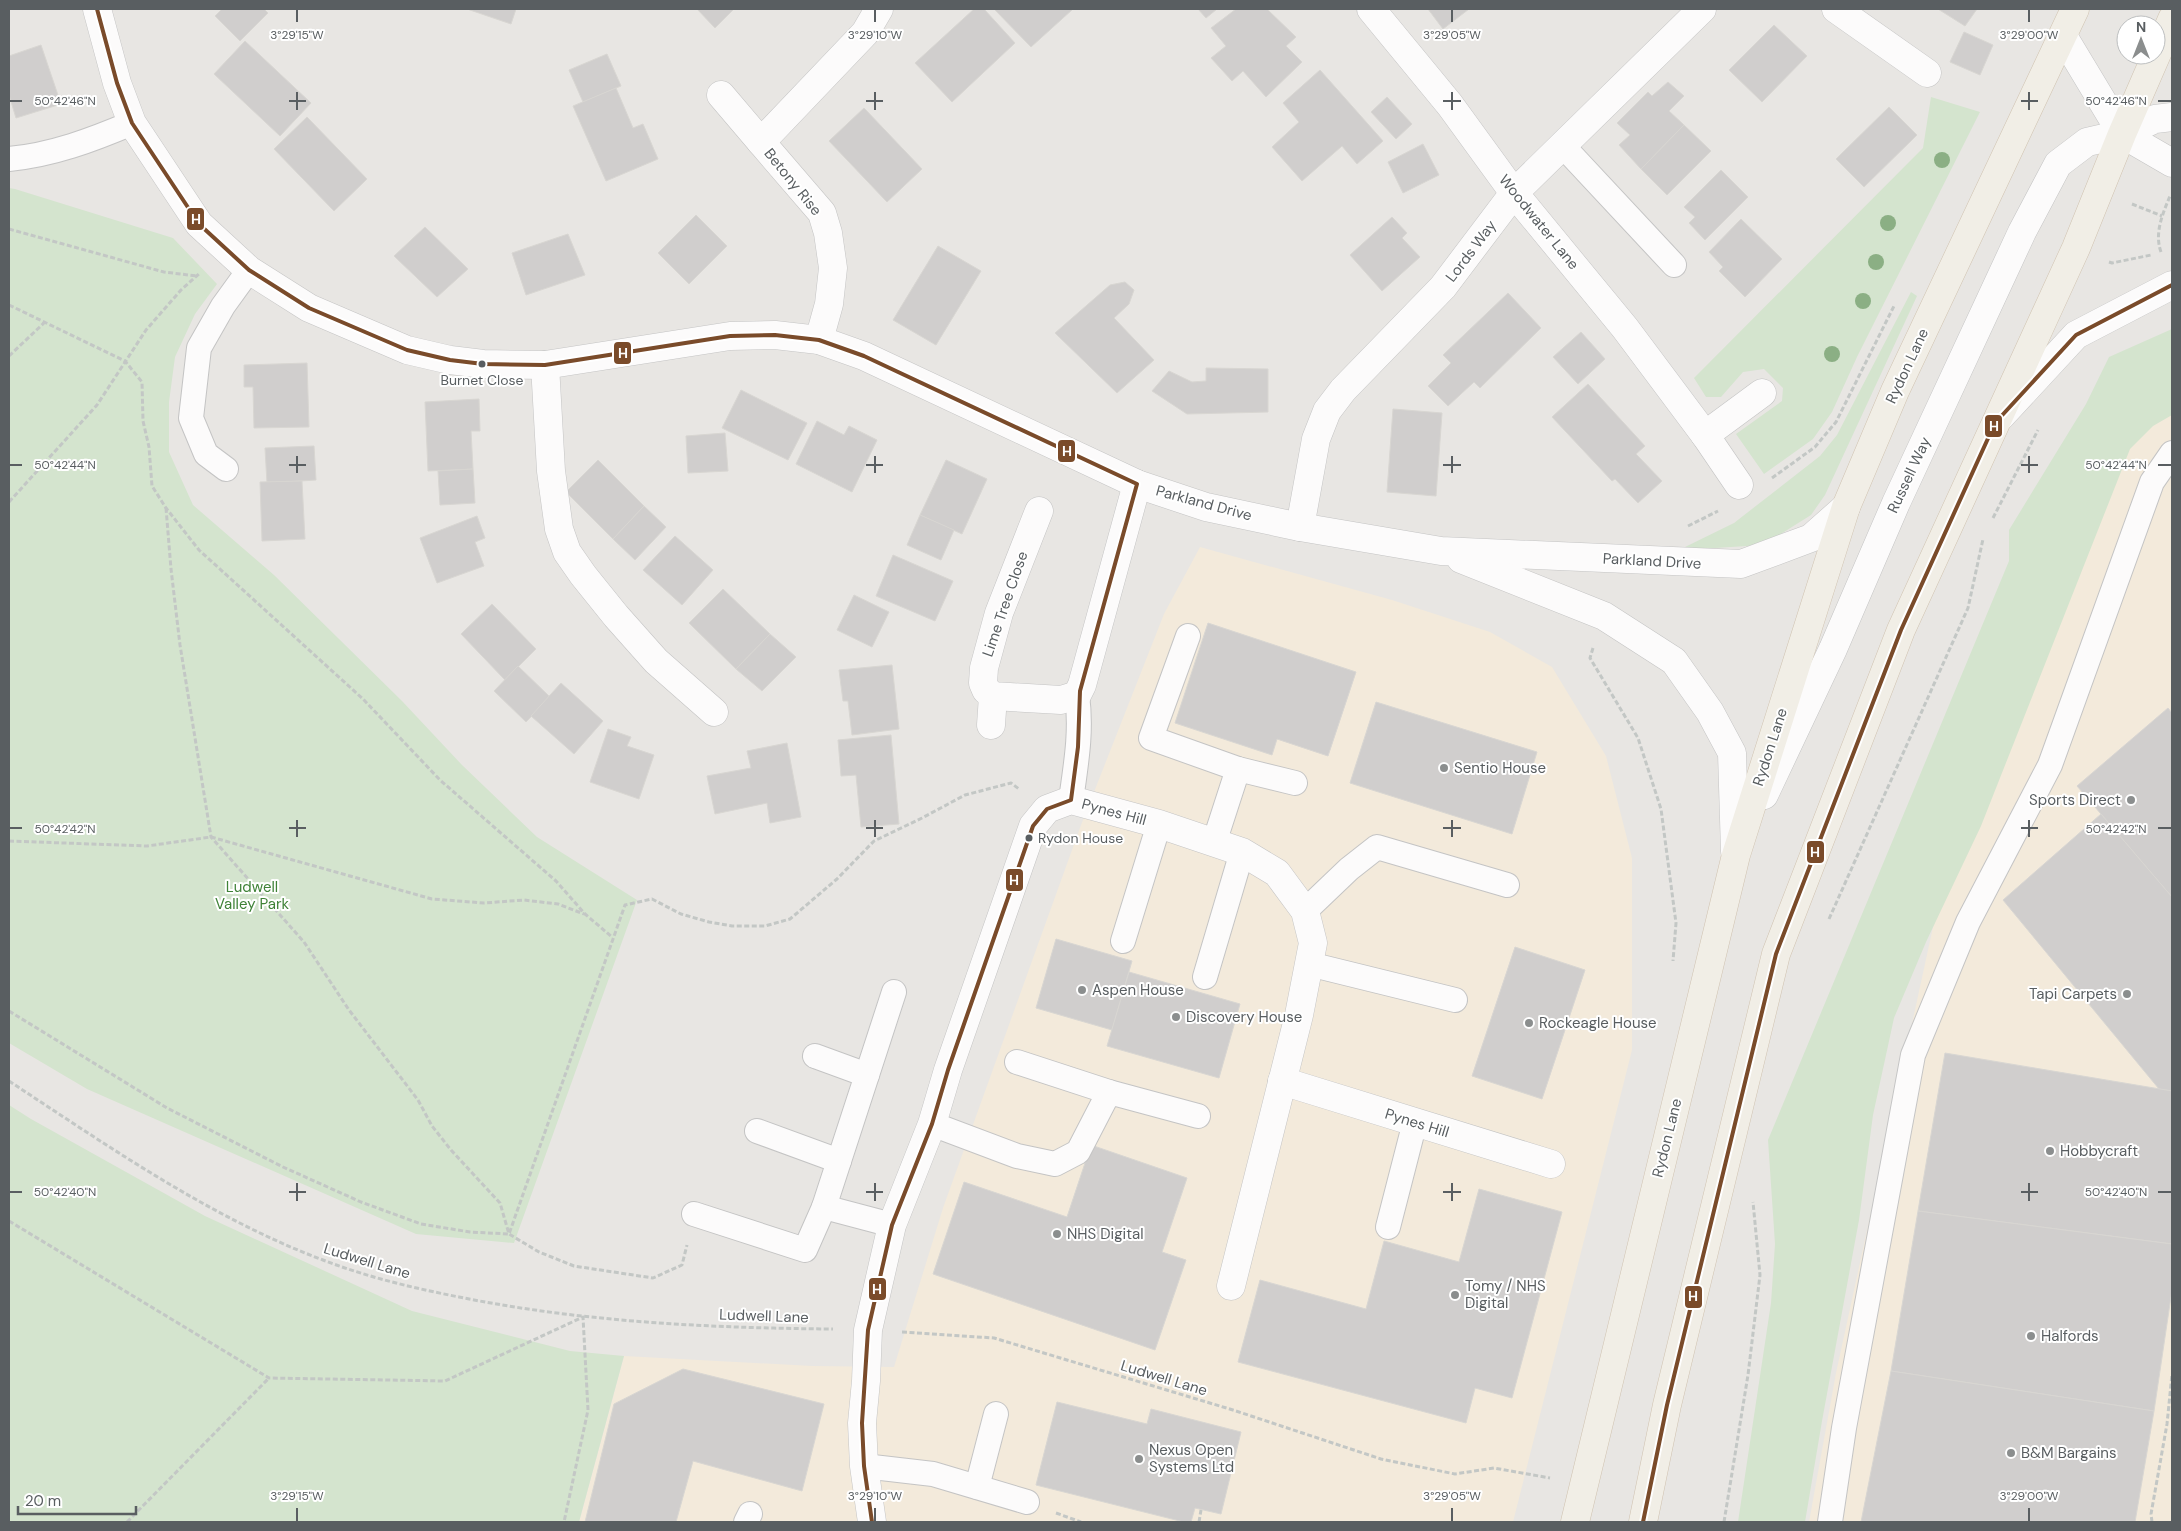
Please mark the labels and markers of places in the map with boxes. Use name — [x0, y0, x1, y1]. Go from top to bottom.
marker: Burnet Close — [477, 359, 487, 369]
place label: Burnet Close — [440, 371, 524, 389]
place label: Sentio House — [1454, 758, 1546, 778]
marker: Sentio House — [1438, 762, 1450, 774]
place label: Sports Direct — [2029, 790, 2121, 810]
marker: Sports Direct — [2125, 794, 2137, 806]
place label: Rydon House — [1038, 829, 1123, 847]
marker: Rydon House — [1024, 833, 1034, 843]
place label: Aspen House — [1092, 980, 1184, 1000]
marker: Aspen House — [1076, 984, 1088, 996]
place label: Tapi Carpets — [2029, 984, 2117, 1004]
marker: Tapi Carpets — [2121, 988, 2133, 1000]
place label: Discovery House — [1186, 1007, 1302, 1027]
marker: Discovery House — [1170, 1011, 1182, 1023]
place label: Rockeagle House — [1539, 1013, 1657, 1033]
marker: Rockeagle House — [1523, 1017, 1535, 1029]
place label: Hobbycraft — [2060, 1141, 2138, 1161]
marker: Hobbycraft — [2044, 1145, 2056, 1157]
place label: NHS Digital — [1067, 1224, 1144, 1244]
marker: NHS Digital — [1051, 1228, 1063, 1240]
place label: Tomy / NHS Digital — [1465, 1276, 1546, 1313]
marker: Tomy / NHS Digital — [1449, 1289, 1461, 1301]
place label: Halfords — [2041, 1326, 2099, 1346]
marker: Halfords — [2025, 1330, 2037, 1342]
place label: Nexus Open Systems Ltd — [1149, 1440, 1234, 1477]
place label: B&M Bargains — [2021, 1443, 2117, 1463]
marker: B&M Bargains — [2005, 1447, 2017, 1459]
marker: Nexus Open Systems Ltd — [1133, 1453, 1145, 1465]

